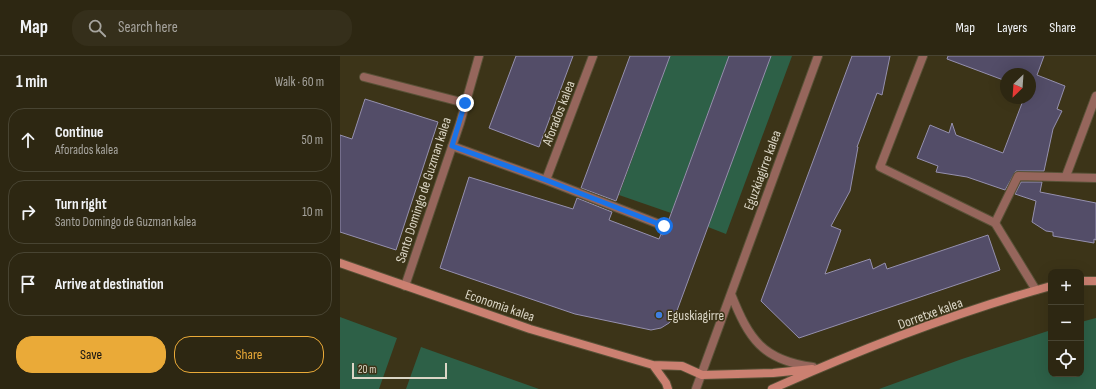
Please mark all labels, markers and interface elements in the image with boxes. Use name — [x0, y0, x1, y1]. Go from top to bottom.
search box — [72, 10, 352, 46]
text: Map — [20, 16, 48, 39]
icon: search — [86, 17, 108, 39]
text: Search here — [118, 18, 178, 37]
text: Map — [955, 19, 975, 36]
text: Layers — [997, 19, 1027, 36]
text: Share — [1049, 19, 1076, 36]
north arrow — [1000, 68, 1036, 104]
text: 1 min — [16, 72, 48, 92]
text: Walk · 60 m — [275, 74, 324, 90]
street label: Aforados kalea — [538, 78, 579, 149]
route end — [456, 94, 474, 112]
street label: Santo Domingo de Guzman kalea — [392, 115, 455, 265]
text: Continue — [55, 123, 104, 142]
street label: Eguzkiagirre kalea — [740, 128, 785, 212]
icon: ahead — [17, 129, 39, 151]
text: 50 m — [302, 132, 323, 148]
text: Aforados kalea — [55, 142, 118, 158]
text: Turn right — [55, 195, 107, 214]
icon: right — [17, 201, 39, 223]
text: 10 m — [302, 204, 323, 220]
text: Santo Domingo de Guzman kalea — [55, 214, 196, 230]
route start — [655, 217, 673, 235]
map controls — [1048, 269, 1084, 377]
button: + — [1048, 269, 1084, 305]
icon: arrive — [17, 273, 39, 295]
text: Arrive at destination — [55, 275, 164, 294]
street label: Economia kalea — [463, 286, 537, 325]
street label: Dorretxe kalea — [896, 294, 965, 333]
button: − — [1048, 305, 1084, 341]
place label: Eguskiagirre — [667, 307, 724, 324]
marker: Eguskiagirre — [654, 310, 664, 320]
button: Save — [16, 336, 166, 373]
button: Share — [174, 336, 324, 373]
button: locate — [1048, 341, 1084, 377]
scale bar — [352, 361, 447, 380]
text: 20 m — [358, 363, 376, 376]

